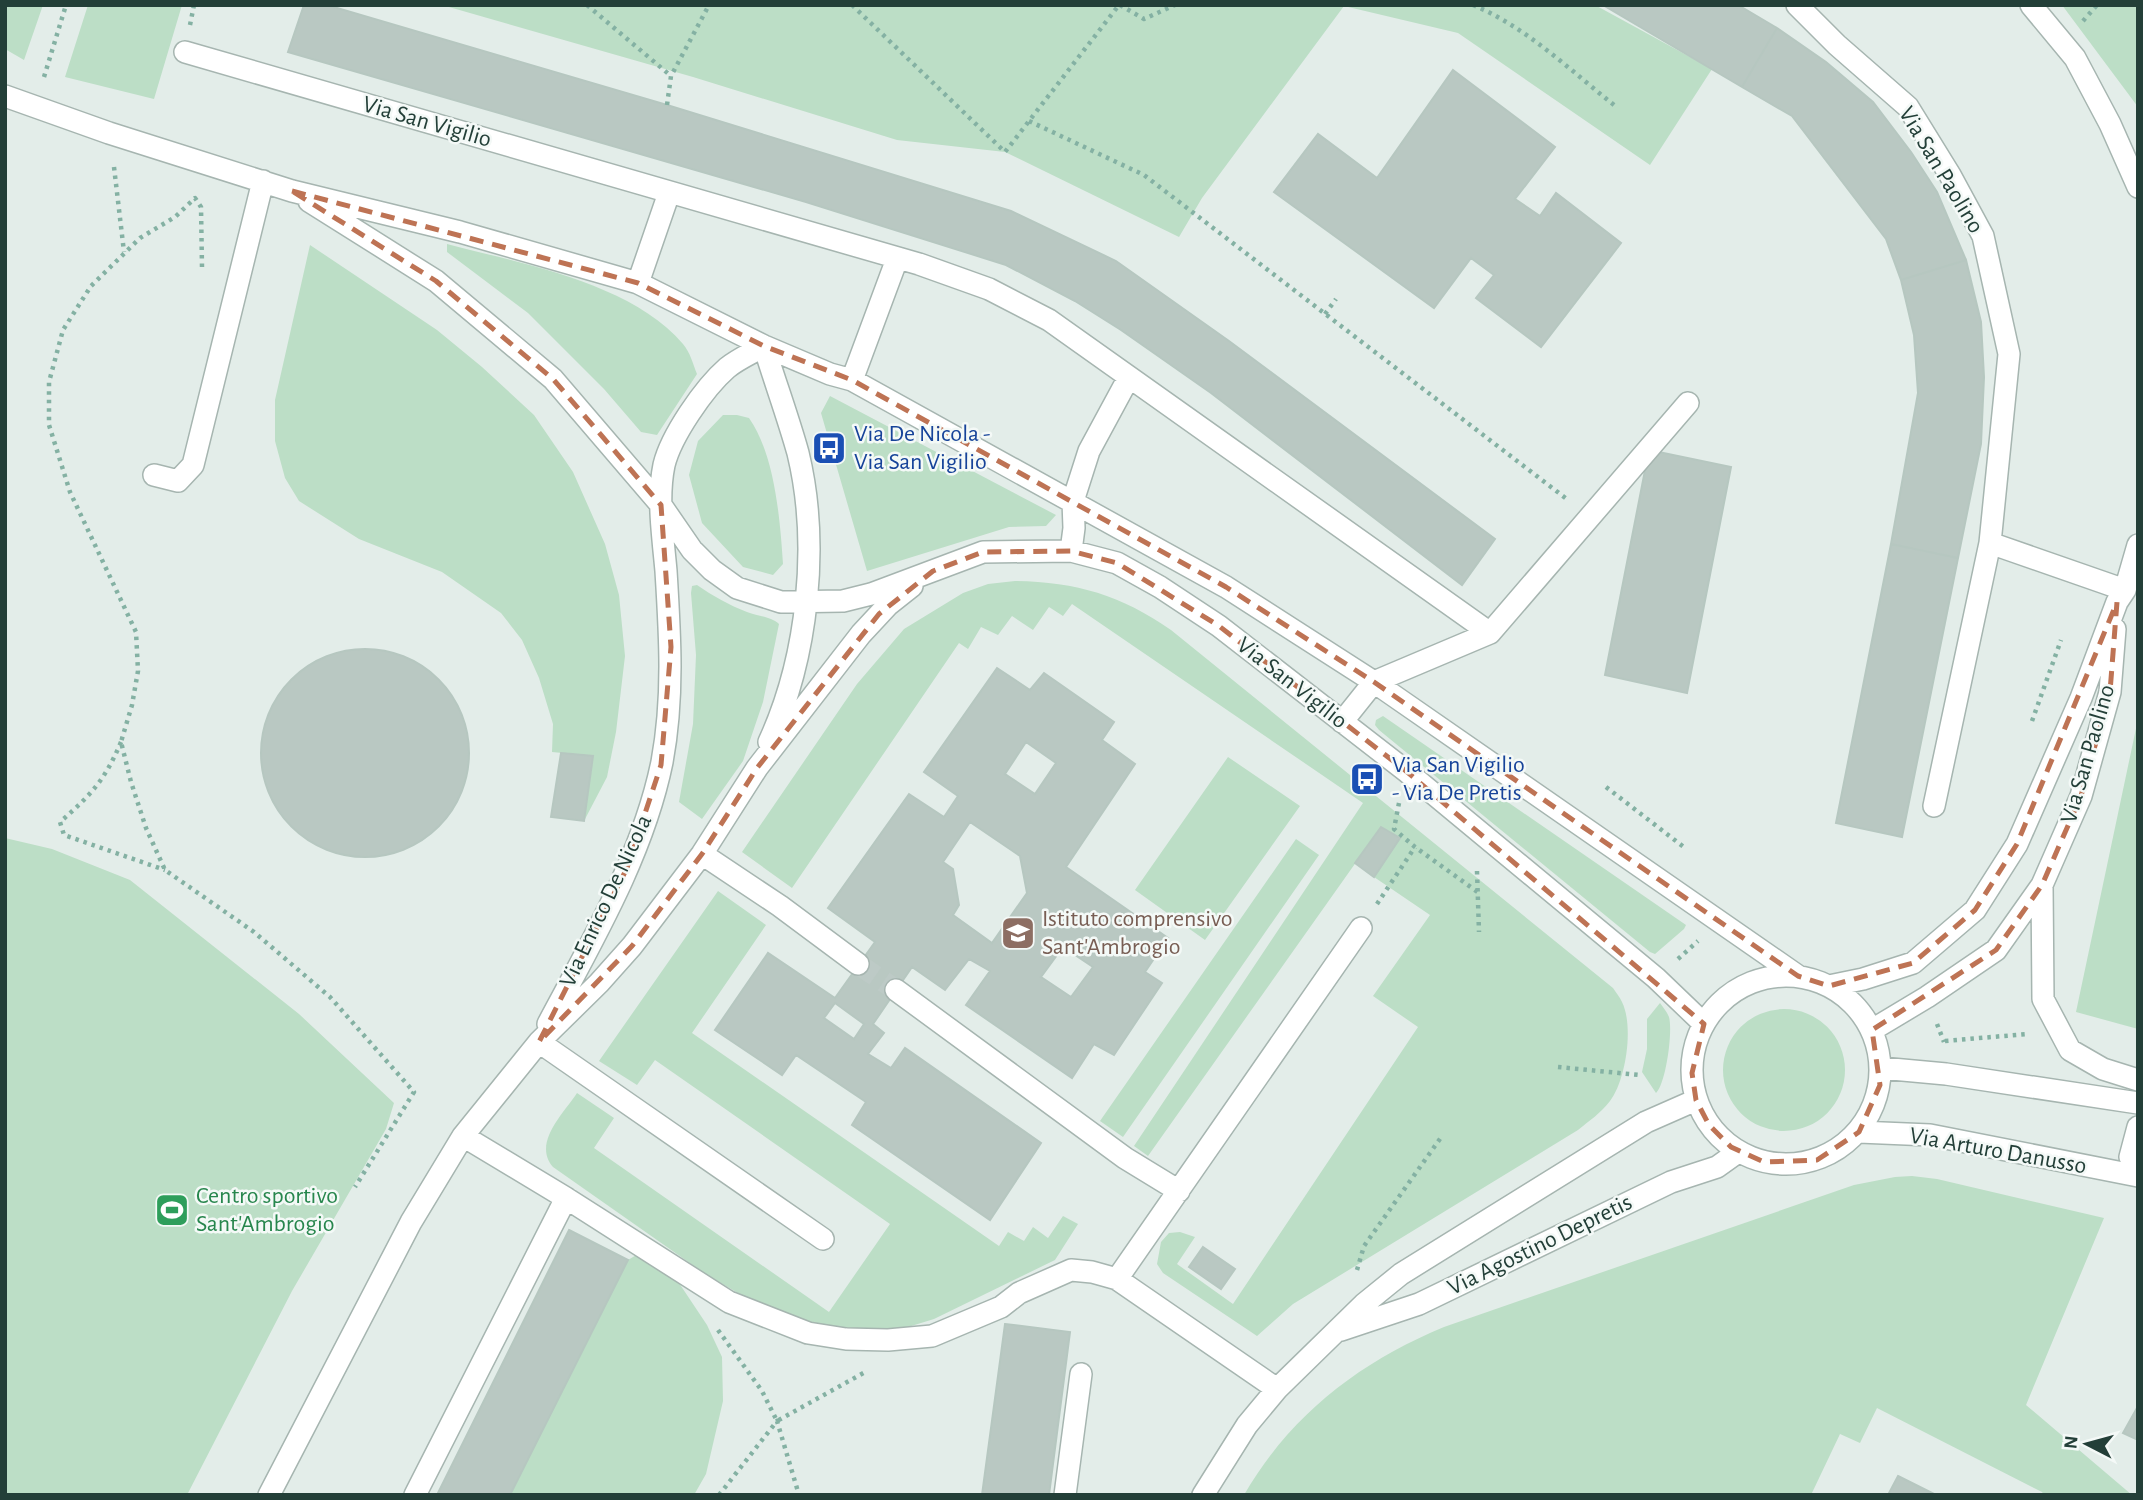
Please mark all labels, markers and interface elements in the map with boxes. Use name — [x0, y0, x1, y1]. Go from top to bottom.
street label: Via San Vigilio — [360, 92, 494, 152]
street label: Via San Paolino — [1894, 103, 1988, 237]
place label: Via De Nicola - Via San Vigilio — [854, 422, 991, 474]
bus stop icon: Via De Nicola - Via San Vigilio — [810, 429, 848, 467]
street label: Via San Vigilio — [1232, 633, 1352, 733]
street label: Via San Paolino — [2057, 682, 2119, 826]
place label: Via San Vigilio - Via De Pretis — [1392, 753, 1525, 805]
bus stop icon: Via San Vigilio - Via De Pretis — [1348, 760, 1386, 798]
street label: Via Enrico De Nicola — [556, 811, 656, 991]
place label: Istituto comprensivo Sant'Ambrogio — [1042, 907, 1233, 959]
school or university icon: Istituto comprensivo Sant'Ambrogio — [999, 914, 1037, 952]
street label: Via Arturo Danusso — [1908, 1124, 2088, 1178]
place label: Centro sportivo Sant'Ambrogio — [196, 1184, 338, 1236]
street label: Via Agostino Depretis — [1444, 1190, 1636, 1300]
sports icon: Centro sportivo Sant'Ambrogio — [153, 1191, 191, 1229]
north arrow — [2052, 1409, 2122, 1479]
text: N — [2061, 1435, 2082, 1450]

